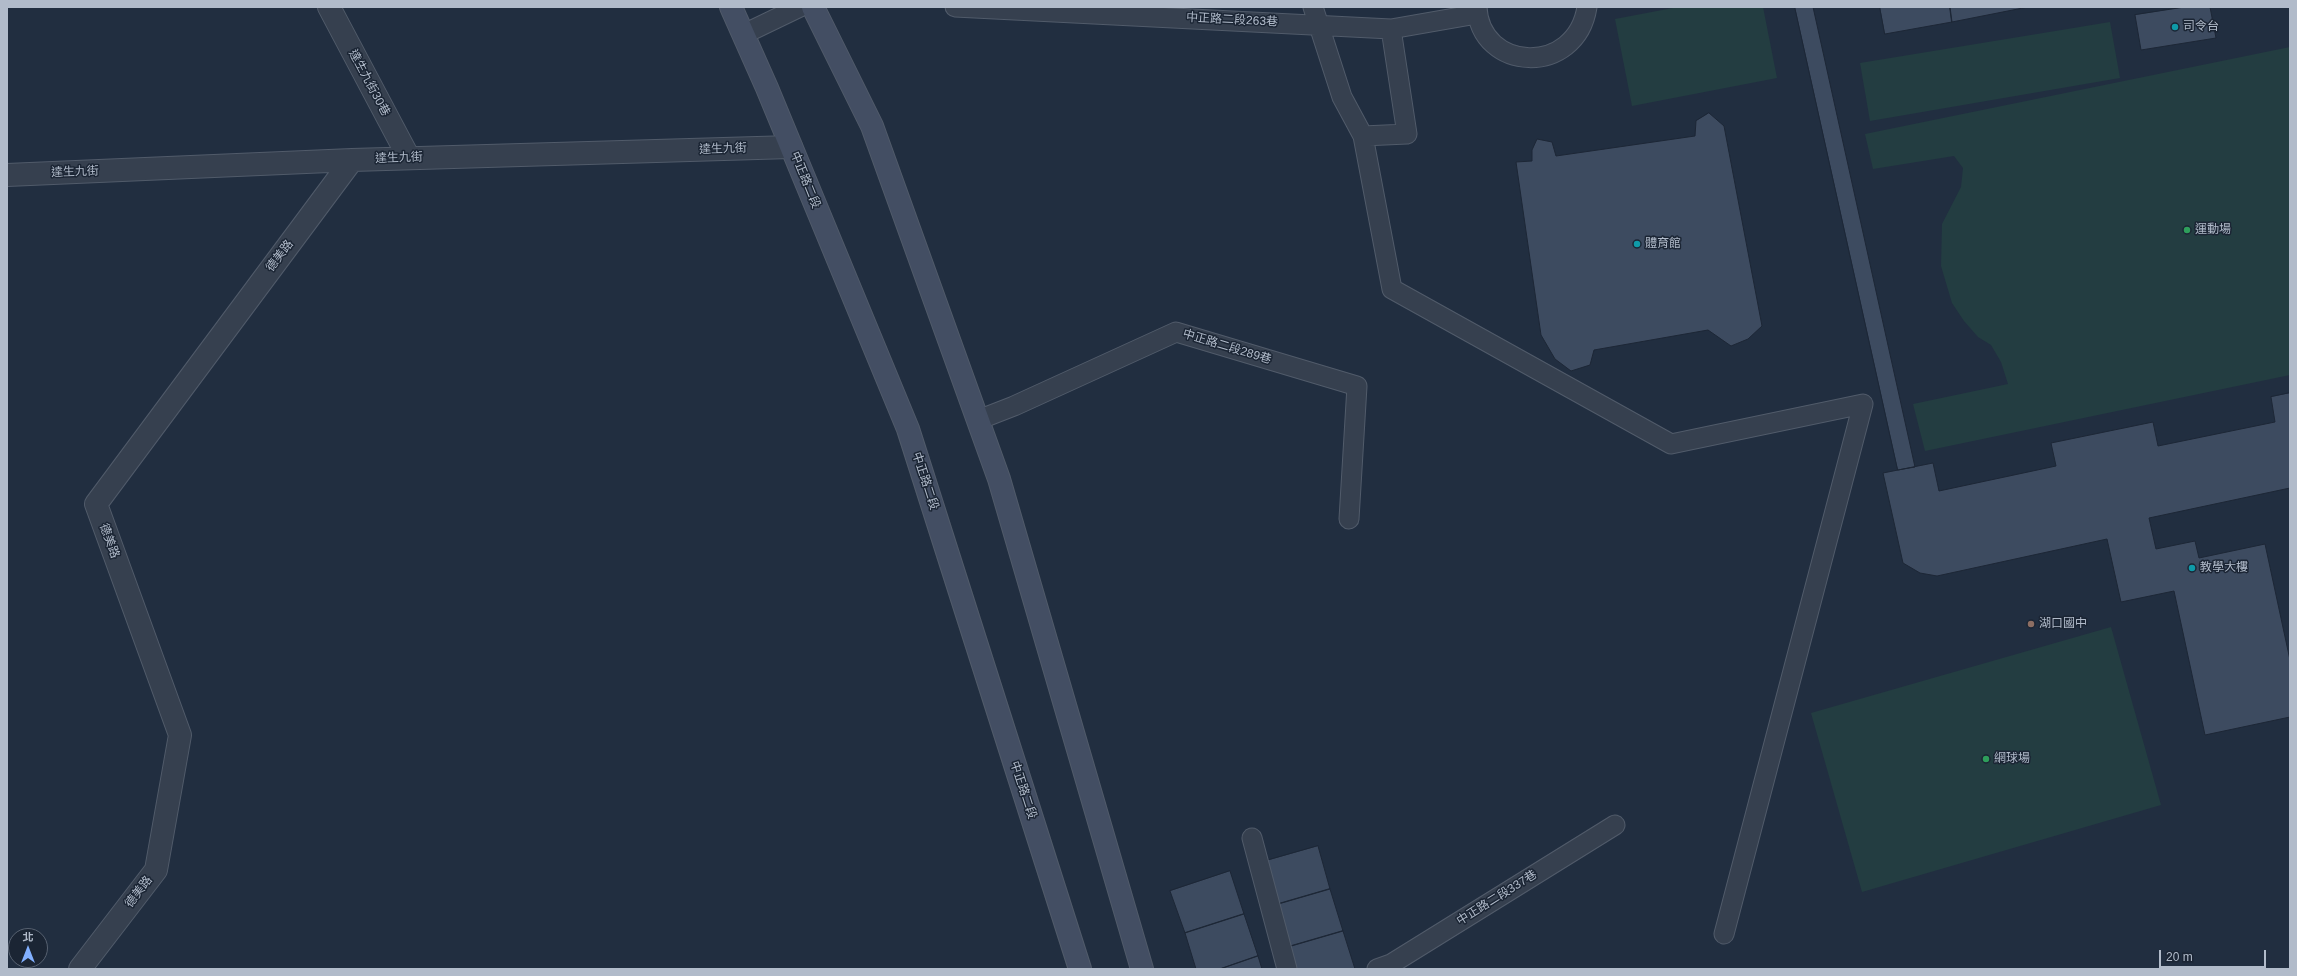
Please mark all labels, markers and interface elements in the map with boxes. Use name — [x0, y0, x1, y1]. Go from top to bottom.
street label: 中正路二段263巷 — [1186, 10, 1278, 30]
place label: 司令台 — [2183, 20, 2219, 34]
marker: 司令台 — [2170, 22, 2180, 32]
street label: 達生九街30巷 — [345, 47, 393, 119]
street label: 達生九街 — [699, 141, 747, 157]
street label: 中正路二段 — [787, 149, 823, 211]
street label: 達生九街 — [375, 150, 423, 166]
street label: 達生九街 — [51, 164, 99, 180]
place label: 運動場 — [2195, 223, 2231, 237]
marker: 運動場 — [2182, 225, 2192, 235]
street label: 德美路 — [263, 237, 297, 275]
place label: 體育館 — [1645, 237, 1681, 251]
marker: 體育館 — [1632, 239, 1642, 249]
street label: 中正路二段289巷 — [1181, 327, 1273, 367]
street label: 中正路二段 — [909, 450, 941, 512]
street label: 德美路 — [96, 522, 122, 560]
place label: 教學大樓 — [2200, 561, 2248, 575]
marker: 教學大樓 — [2187, 563, 2197, 573]
place label: 湖口國中 — [2039, 617, 2087, 631]
marker: 湖口國中 — [2026, 619, 2036, 629]
place label: 網球場 — [1994, 752, 2030, 766]
marker: 網球場 — [1981, 754, 1991, 764]
street label: 中正路二段 — [1007, 759, 1039, 821]
street label: 中正路二段337巷 — [1454, 868, 1540, 928]
street label: 德美路 — [122, 873, 156, 911]
north arrow — [8, 928, 48, 968]
text: 北 — [23, 931, 34, 943]
scale bar — [2161, 942, 2268, 968]
text: 20 m — [2166, 950, 2193, 964]

